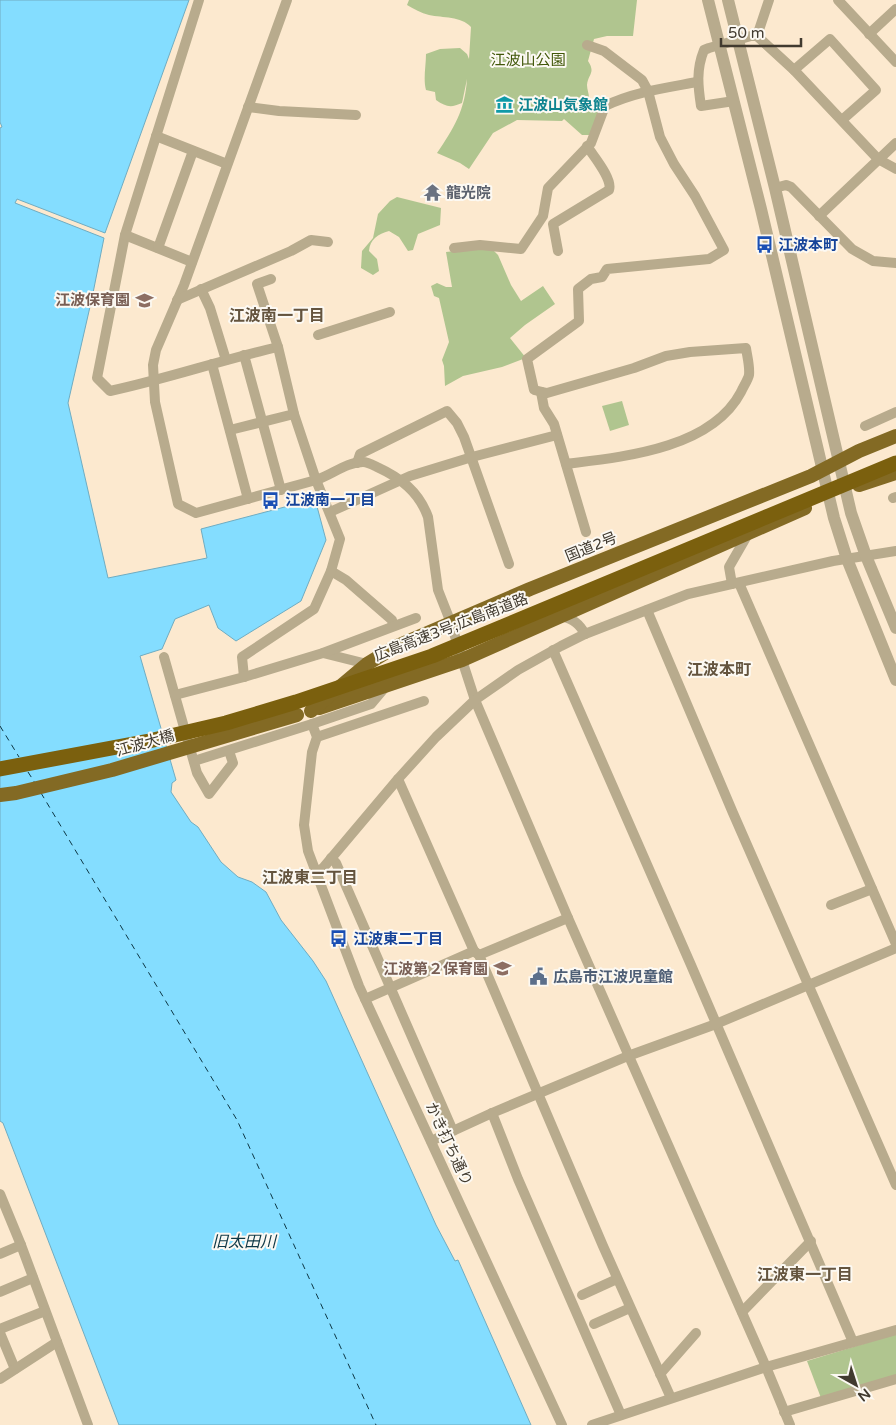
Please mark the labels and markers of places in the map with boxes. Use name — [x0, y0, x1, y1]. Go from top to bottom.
museum icon: 江波山気象館 — [494, 95, 514, 115]
place label: 江波山気象館 — [518, 96, 608, 114]
temple icon: 龍光院 — [422, 183, 442, 203]
place label: 龍光院 — [446, 184, 491, 202]
bus stop icon: 江波本町 — [754, 235, 774, 255]
place label: 江波本町 — [778, 236, 838, 254]
school or university icon: 江波保育園 — [134, 290, 154, 310]
place label: 江波保育園 — [55, 291, 130, 309]
bus stop icon: 江波南一丁目 — [261, 490, 281, 510]
place label: 江波南一丁目 — [285, 491, 375, 509]
bus stop icon: 江波東二丁目 — [329, 929, 349, 949]
place label: 江波東二丁目 — [353, 930, 443, 948]
school or university icon: 江波第２保育園 — [492, 959, 512, 979]
place label: 江波第２保育園 — [383, 960, 488, 978]
public building icon: 広島市江波児童館 — [529, 967, 549, 987]
place label: 広島市江波児童館 — [553, 968, 673, 986]

